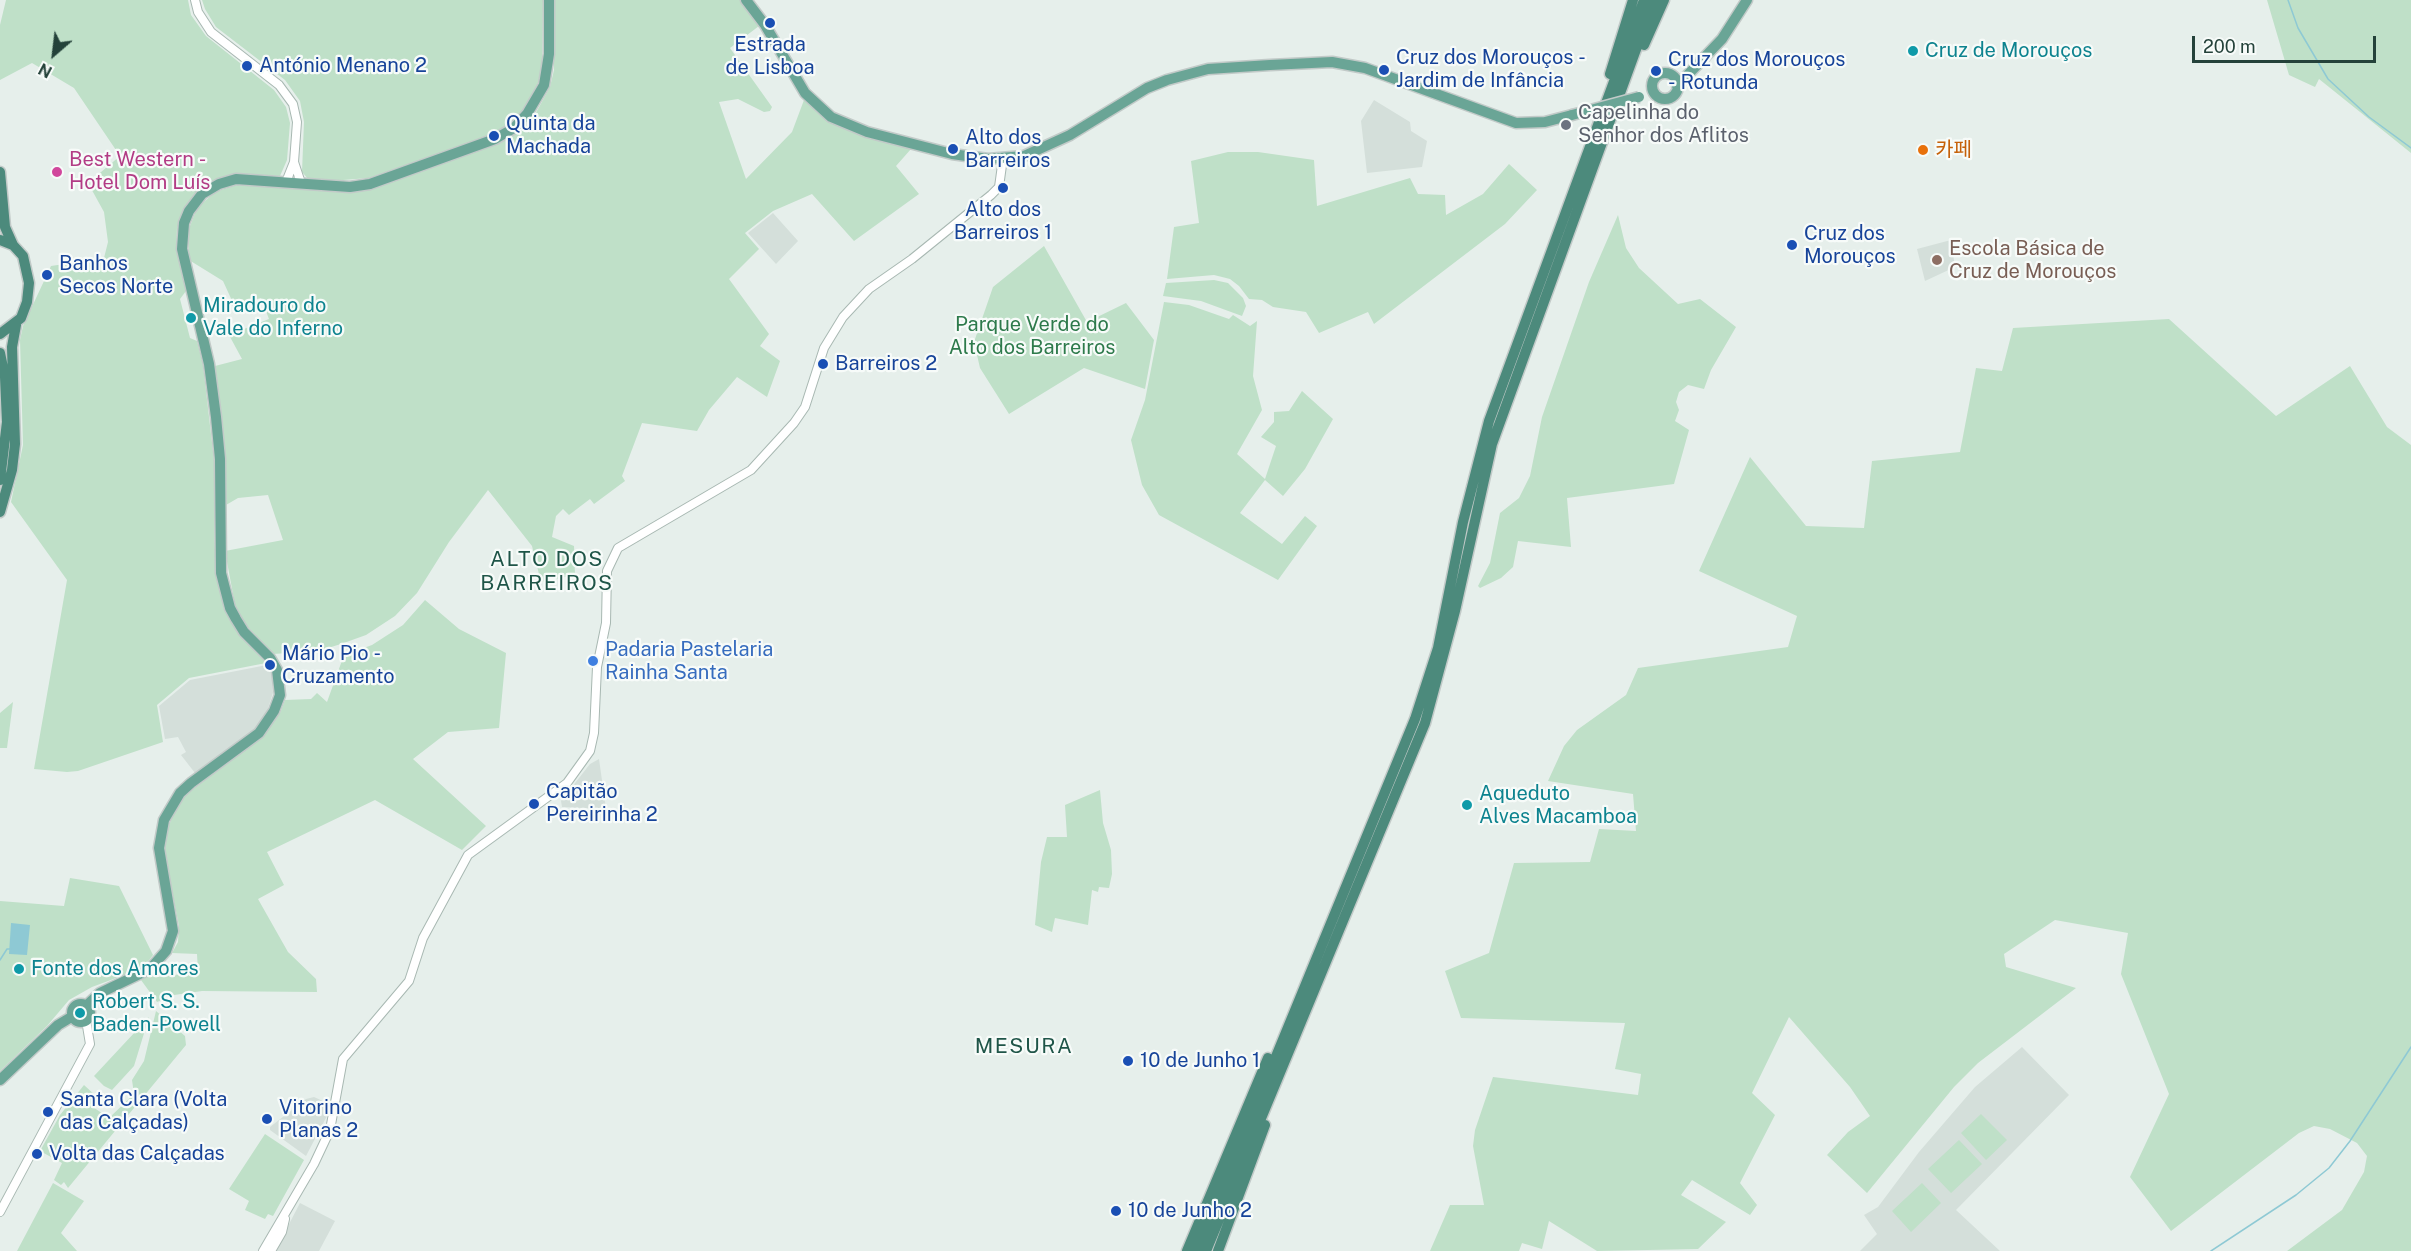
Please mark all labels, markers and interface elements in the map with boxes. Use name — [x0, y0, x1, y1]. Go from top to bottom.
marker: Estrada de Lisboa — [763, 16, 777, 30]
north arrow — [24, 24, 84, 84]
scale bar — [2195, 24, 2380, 62]
place label: Estrada de Lisboa — [726, 33, 814, 80]
text: 200 m — [2203, 36, 2256, 57]
place label: Cruz de Morouços — [1925, 39, 2092, 63]
marker: Cruz de Morouços — [1906, 44, 1920, 58]
place label: Cruz dos Morouços - Jardim de Infância — [1396, 46, 1586, 93]
place label: Cruz dos Morouços - Rotunda — [1668, 48, 1845, 95]
place label: António Menano 2 — [259, 54, 427, 78]
text: N — [35, 59, 55, 82]
marker: António Menano 2 — [240, 59, 254, 73]
marker: Cruz dos Morouços - Jardim de Infância — [1377, 63, 1391, 77]
marker: Cruz dos Morouços - Rotunda — [1649, 64, 1663, 78]
place label: Capelinha do Senhor dos Aflitos — [1578, 101, 1749, 148]
place label: Quinta da Machada — [506, 112, 596, 159]
marker: Capelinha do Senhor dos Aflitos — [1559, 118, 1573, 132]
place label: Alto dos Barreiros — [965, 126, 1050, 173]
marker: Quinta da Machada — [487, 129, 501, 143]
place label: 카페 — [1935, 138, 1972, 162]
marker: Alto dos Barreiros — [946, 142, 960, 156]
marker: 카페 — [1916, 143, 1930, 157]
place label: Best Western - Hotel Dom Luís — [69, 148, 210, 195]
marker: Best Western - Hotel Dom Luís — [50, 165, 64, 179]
marker: Alto dos Barreiros 1 — [996, 181, 1010, 195]
place label: Alto dos Barreiros 1 — [954, 198, 1052, 245]
place label: Cruz dos Morouços — [1804, 222, 1896, 269]
place label: Escola Básica de Cruz de Morouços — [1949, 237, 2116, 284]
marker: Cruz dos Morouços — [1785, 238, 1799, 252]
place label: Banhos Secos Norte — [59, 252, 173, 299]
marker: Escola Básica de Cruz de Morouços — [1930, 253, 1944, 267]
marker: Banhos Secos Norte — [40, 268, 54, 282]
place label: Miradouro do Vale do Inferno — [203, 294, 343, 341]
marker: Miradouro do Vale do Inferno — [184, 311, 198, 325]
park label: Parque Verde do Alto dos Barreiros — [949, 313, 1115, 360]
place label: Barreiros 2 — [835, 352, 937, 376]
marker: Barreiros 2 — [816, 357, 830, 371]
district label: ALTO DOS BARREIROS — [480, 547, 614, 597]
place label: Padaria Pastelaria Rainha Santa — [605, 638, 773, 685]
place label: Mário Pio - Cruzamento — [282, 642, 395, 689]
marker: Padaria Pastelaria Rainha Santa — [586, 654, 600, 668]
marker: Mário Pio - Cruzamento — [263, 658, 277, 672]
place label: Capitão Pereirinha 2 — [546, 780, 658, 827]
place label: Aqueduto Alves Macamboa — [1479, 782, 1637, 829]
marker: Capitão Pereirinha 2 — [527, 797, 541, 811]
marker: Aqueduto Alves Macamboa — [1460, 798, 1474, 812]
place label: Fonte dos Amores — [31, 957, 199, 981]
marker: Fonte dos Amores — [12, 962, 26, 976]
place label: Robert S. S. Baden-Powell — [92, 990, 221, 1037]
marker: Robert S. S. Baden-Powell — [73, 1006, 87, 1020]
district label: MESURA — [975, 1034, 1073, 1060]
place label: 10 de Junho 1 — [1140, 1049, 1260, 1073]
marker: 10 de Junho 1 — [1121, 1054, 1135, 1068]
place label: Santa Clara (Volta das Calçadas) — [60, 1088, 227, 1135]
place label: Vitorino Planas 2 — [279, 1096, 358, 1143]
marker: Santa Clara (Volta das Calçadas) — [41, 1105, 55, 1119]
marker: Vitorino Planas 2 — [260, 1112, 274, 1126]
place label: Volta das Calçadas — [49, 1142, 225, 1166]
marker: Volta das Calçadas — [30, 1147, 44, 1161]
place label: 10 de Junho 2 — [1128, 1199, 1252, 1223]
marker: 10 de Junho 2 — [1109, 1204, 1123, 1218]

